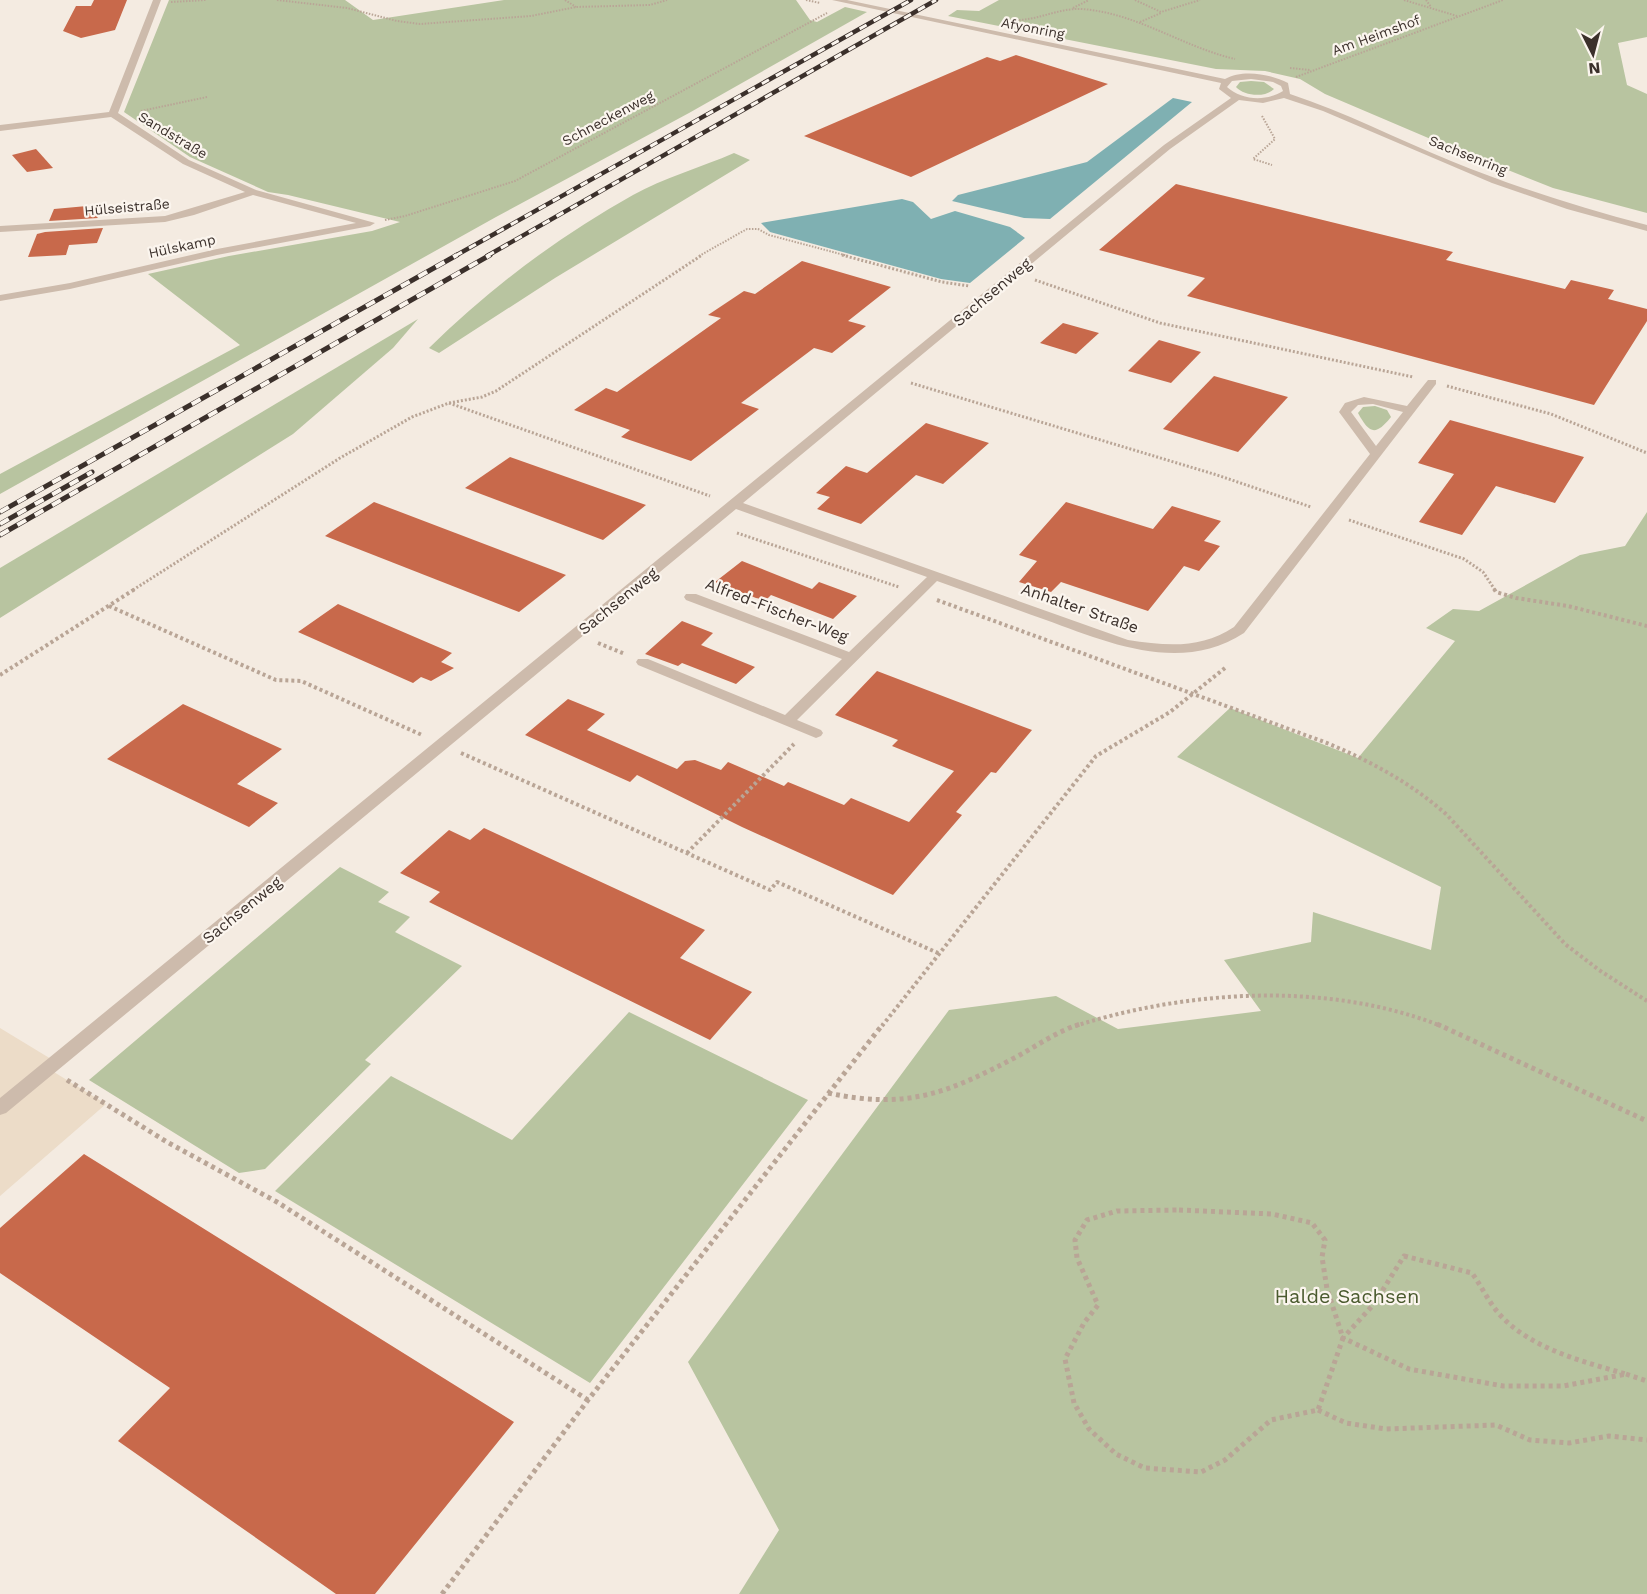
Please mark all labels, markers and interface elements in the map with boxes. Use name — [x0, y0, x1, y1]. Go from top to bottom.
street label: Am Heimshof — [1330, 11, 1423, 58]
street label: Afyonring — [1000, 14, 1067, 42]
north arrow — [1563, 24, 1623, 84]
text: N — [1588, 58, 1601, 78]
street label: Schneckenweg — [559, 87, 657, 149]
street label: Sandstraße — [136, 108, 210, 162]
street label: Sachsenring — [1427, 132, 1510, 178]
street label: Hülseistraße — [84, 195, 170, 219]
street label: Hülskamp — [147, 231, 217, 261]
street label: Sachsenweg — [949, 253, 1035, 330]
street label: Sachsenweg — [575, 563, 662, 639]
street label: Alfred-Fischer-Weg — [703, 574, 852, 646]
street label: Anhalter Straße — [1019, 579, 1141, 637]
street label: Sachsenweg — [199, 872, 286, 948]
park label: Halde Sachsen — [1275, 1284, 1419, 1308]

